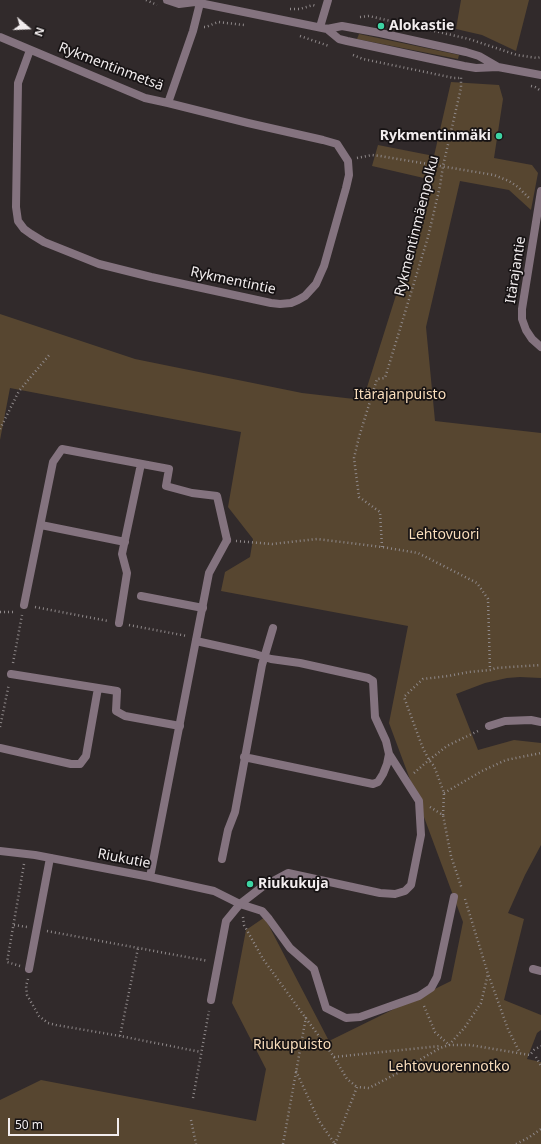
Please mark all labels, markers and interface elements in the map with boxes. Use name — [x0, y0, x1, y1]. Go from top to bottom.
north arrow — [8, 8, 48, 48]
place label: Alokastie — [389, 18, 454, 34]
marker: Alokastie — [376, 21, 386, 31]
text: N — [31, 25, 48, 39]
street label: Rykmentinmetsä — [56, 39, 166, 95]
place label: Rykmentinmäki — [380, 128, 491, 144]
marker: Rykmentinmäki — [494, 131, 504, 141]
street label: Rykmentinmäenpolku — [391, 154, 443, 298]
street label: Itärajantie — [502, 235, 530, 305]
street label: Rykmentintie — [189, 264, 277, 298]
park label: Itärajanpuisto — [354, 387, 446, 403]
park label: Lehtovuori — [409, 527, 479, 543]
street label: Riukutie — [96, 846, 152, 872]
place label: Riukukuja — [258, 876, 329, 892]
marker: Riukukuja — [245, 879, 255, 889]
park label: Riukupuisto — [253, 1037, 331, 1053]
park label: Lehtovuorennotko — [388, 1059, 510, 1075]
scale bar — [10, 1110, 121, 1136]
text: 50 m — [15, 1116, 43, 1133]

